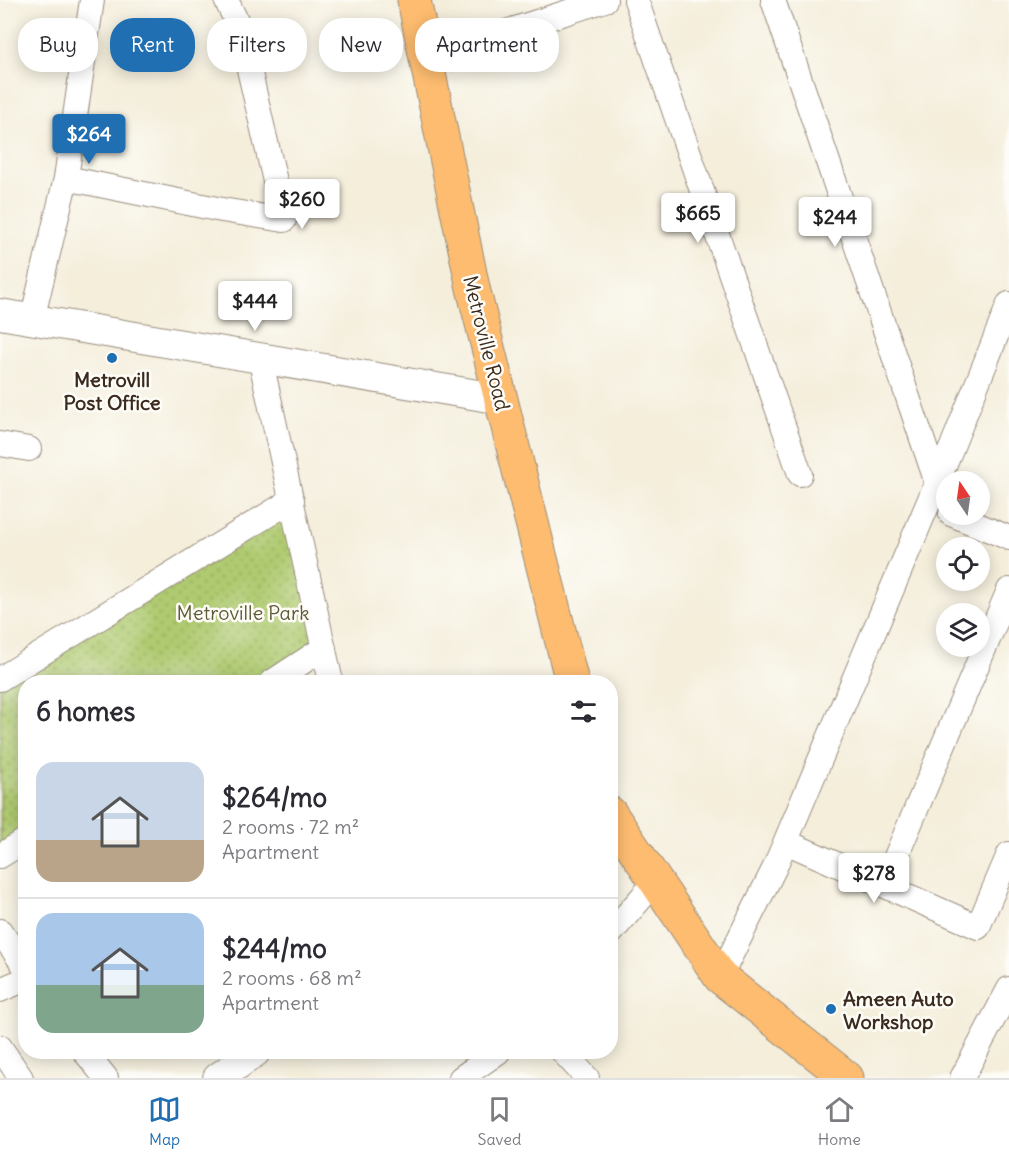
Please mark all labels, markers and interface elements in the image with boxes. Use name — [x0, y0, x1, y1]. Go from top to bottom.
chip: Buy — [18, 18, 98, 72]
chip: Rent — [110, 18, 195, 72]
chip: Filters — [207, 18, 307, 72]
chip: New — [319, 18, 403, 72]
chip: Apartment — [415, 18, 559, 72]
pin: $264 — [53, 114, 125, 165]
text: $264 — [66, 121, 112, 146]
pin: $260 — [266, 179, 338, 230]
text: $260 — [279, 186, 325, 211]
pin: $665 — [662, 193, 734, 244]
pin: $244 — [799, 197, 871, 248]
text: $665 — [675, 200, 721, 225]
text: $244 — [813, 204, 857, 229]
street label: Metroville Road — [458, 273, 516, 413]
pin: $444 — [219, 281, 291, 332]
text: $444 — [232, 288, 278, 313]
marker: Metrovill Post Office — [105, 351, 119, 365]
place label: Metrovill Post Office — [63, 367, 161, 415]
north arrow — [936, 471, 990, 525]
map controls — [936, 471, 990, 657]
button: locate — [936, 537, 990, 591]
park label: Metroville Park — [177, 600, 309, 625]
button: layers — [936, 603, 990, 657]
text: 6 homes — [36, 695, 135, 728]
icon: filters — [567, 695, 600, 728]
text: $264/mo — [222, 781, 327, 814]
icon: home — [84, 786, 156, 858]
text: 2 rooms · 72 m² — [222, 814, 359, 839]
text: Apartment — [222, 839, 319, 864]
pin: $278 — [838, 853, 910, 904]
text: $278 — [852, 860, 896, 885]
text: $244/mo — [222, 932, 327, 965]
icon: home — [84, 937, 156, 1009]
text: 2 rooms · 68 m² — [222, 965, 362, 990]
place label: Ameen Auto Workshop — [843, 986, 954, 1034]
text: Apartment — [222, 990, 319, 1015]
marker: Ameen Auto Workshop — [824, 1002, 838, 1016]
tab: Map — [148, 1093, 181, 1149]
tab: Saved — [478, 1093, 521, 1149]
tab: Home — [818, 1093, 861, 1149]

